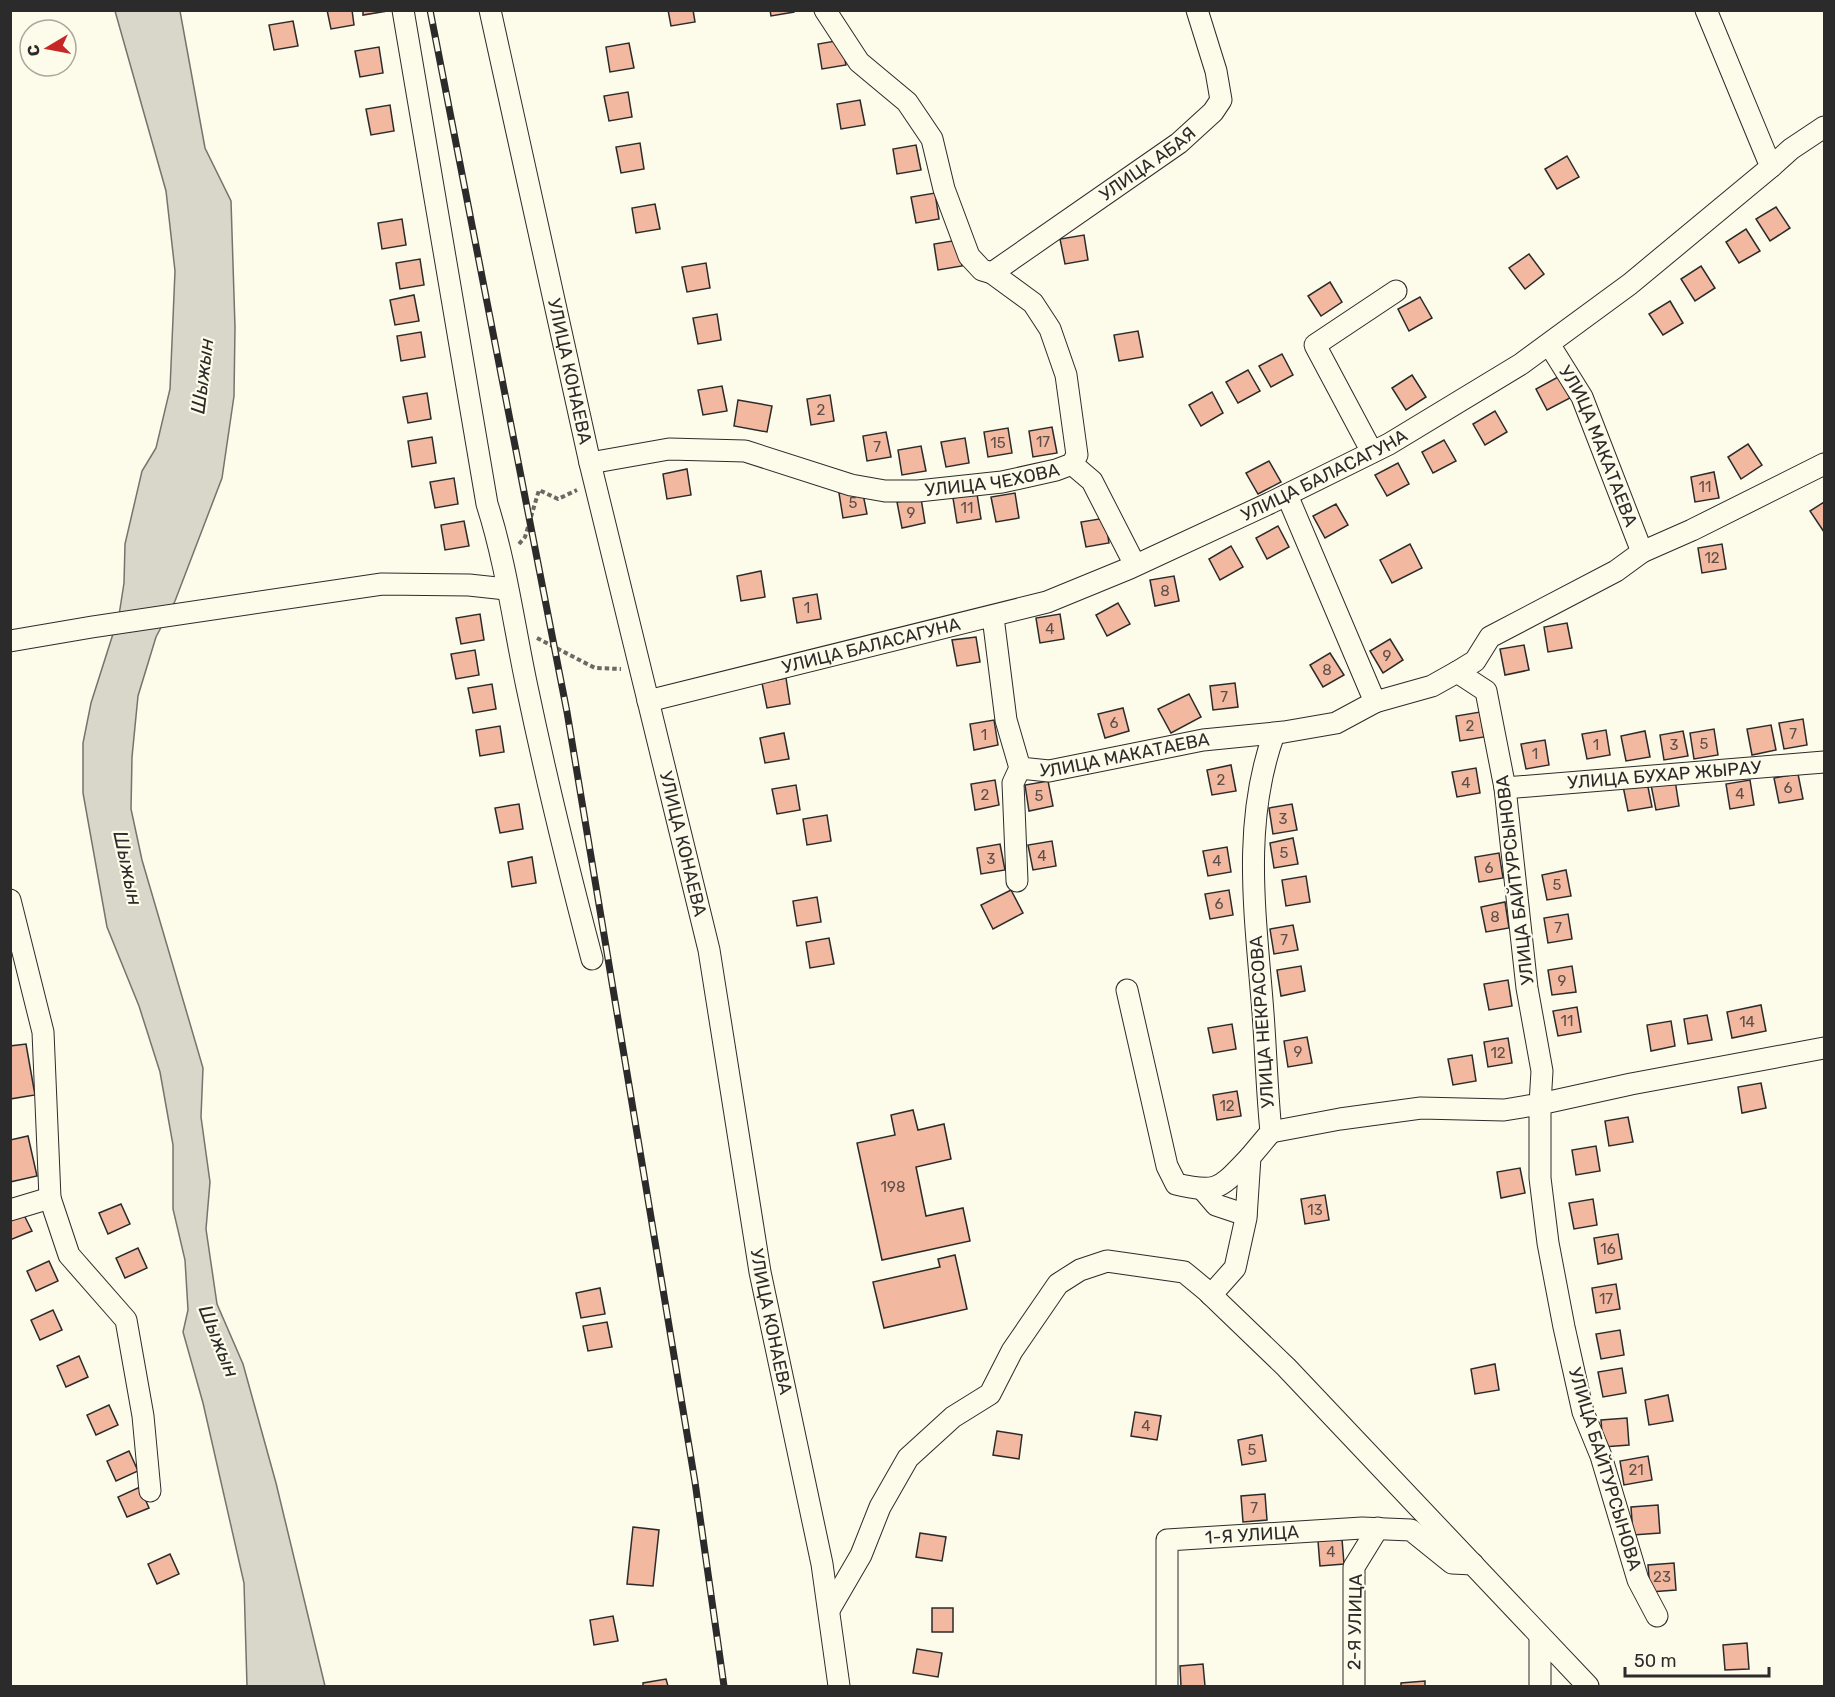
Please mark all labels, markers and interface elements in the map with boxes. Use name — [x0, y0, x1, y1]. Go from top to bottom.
north arrow — [18, 18, 78, 78]
text: С — [23, 43, 44, 58]
street label: УЛИЦА АБАЯ — [1095, 122, 1200, 206]
street label: УЛИЦА КОНАЕВА — [543, 296, 597, 446]
water label: Шыжын — [185, 337, 219, 415]
street label: УЛИЦА МАКАТАЕВА — [1554, 361, 1642, 530]
house number: 2 — [817, 401, 826, 419]
street label: УЛИЦА БАЛАСАГУНА — [1237, 424, 1411, 526]
house number: 17 — [1036, 433, 1050, 451]
house number: 15 — [990, 434, 1006, 452]
house number: 7 — [873, 438, 881, 456]
street label: УЛИЦА ЧЕХОВА — [924, 459, 1062, 501]
house number: 11 — [1699, 478, 1711, 496]
house number: 5 — [849, 494, 858, 512]
house number: 11 — [961, 499, 973, 517]
house number: 9 — [907, 504, 916, 522]
house number: 12 — [1704, 549, 1720, 567]
house number: 8 — [1160, 582, 1170, 600]
house number: 1 — [804, 599, 810, 617]
street label: УЛИЦА БАЛАСАГУНА — [780, 613, 963, 678]
house number: 4 — [1045, 620, 1055, 638]
house number: 9 — [1383, 647, 1392, 665]
house number: 8 — [1322, 661, 1332, 679]
house number: 7 — [1220, 688, 1228, 706]
house number: 6 — [1109, 714, 1119, 732]
house number: 2 — [1466, 717, 1475, 735]
house number: 7 — [1789, 725, 1797, 743]
house number: 1 — [981, 726, 987, 744]
street label: УЛИЦА МАКАТАЕВА — [1038, 728, 1211, 782]
house number: 5 — [1700, 735, 1709, 753]
house number: 1 — [1593, 736, 1599, 754]
house number: 3 — [1669, 736, 1679, 754]
house number: 1 — [1532, 745, 1538, 763]
street label: УЛИЦА БУХАР ЖЫРАУ — [1567, 756, 1763, 794]
street label: УЛИЦА КОНАЕВА — [655, 769, 711, 919]
house number: 2 — [1217, 771, 1226, 789]
house number: 4 — [1461, 774, 1471, 792]
street label: УЛИЦА БАЙТУРСЫНОВА — [1491, 774, 1539, 986]
house number: 6 — [1783, 779, 1793, 797]
house number: 4 — [1735, 785, 1745, 803]
house number: 2 — [981, 786, 990, 804]
house number: 5 — [1035, 787, 1044, 805]
house number: 3 — [1278, 810, 1288, 828]
water label: Шыжын — [108, 828, 148, 908]
house number: 5 — [1280, 844, 1289, 862]
house number: 4 — [1037, 847, 1047, 865]
house number: 3 — [986, 850, 996, 868]
house number: 4 — [1212, 852, 1222, 870]
house number: 6 — [1484, 859, 1494, 877]
house number: 5 — [1553, 876, 1562, 894]
house number: 6 — [1214, 895, 1224, 913]
house number: 8 — [1490, 908, 1500, 926]
house number: 7 — [1554, 919, 1562, 937]
house number: 7 — [1280, 931, 1288, 949]
street label: УЛИЦА НЕКРАСОВА — [1245, 935, 1279, 1109]
house number: 9 — [1558, 972, 1567, 990]
house number: 11 — [1561, 1012, 1573, 1030]
house number: 14 — [1739, 1013, 1755, 1031]
house number: 9 — [1294, 1043, 1303, 1061]
house number: 12 — [1490, 1044, 1506, 1062]
house number: 12 — [1219, 1097, 1235, 1115]
house number: 198 — [881, 1178, 905, 1196]
house number: 13 — [1307, 1201, 1323, 1219]
house number: 16 — [1600, 1240, 1616, 1258]
street label: УЛИЦА КОНАЕВА — [745, 1247, 797, 1397]
house number: 17 — [1599, 1290, 1613, 1308]
water label: Шыжын — [194, 1301, 244, 1381]
street label: УЛИЦА БАЙТУРСЫНОВА — [1564, 1365, 1646, 1573]
house number: 4 — [1141, 1417, 1151, 1435]
house number: 5 — [1248, 1441, 1257, 1459]
house number: 21 — [1628, 1461, 1644, 1479]
house number: 7 — [1250, 1499, 1258, 1517]
street label: 1-Я УЛИЦА — [1204, 1521, 1299, 1549]
house number: 4 — [1326, 1543, 1336, 1561]
house number: 23 — [1653, 1568, 1671, 1586]
street label: 2-Я УЛИЦА — [1343, 1574, 1367, 1670]
scale bar — [1625, 1640, 1769, 1678]
text: 50 m — [1634, 1650, 1677, 1672]

